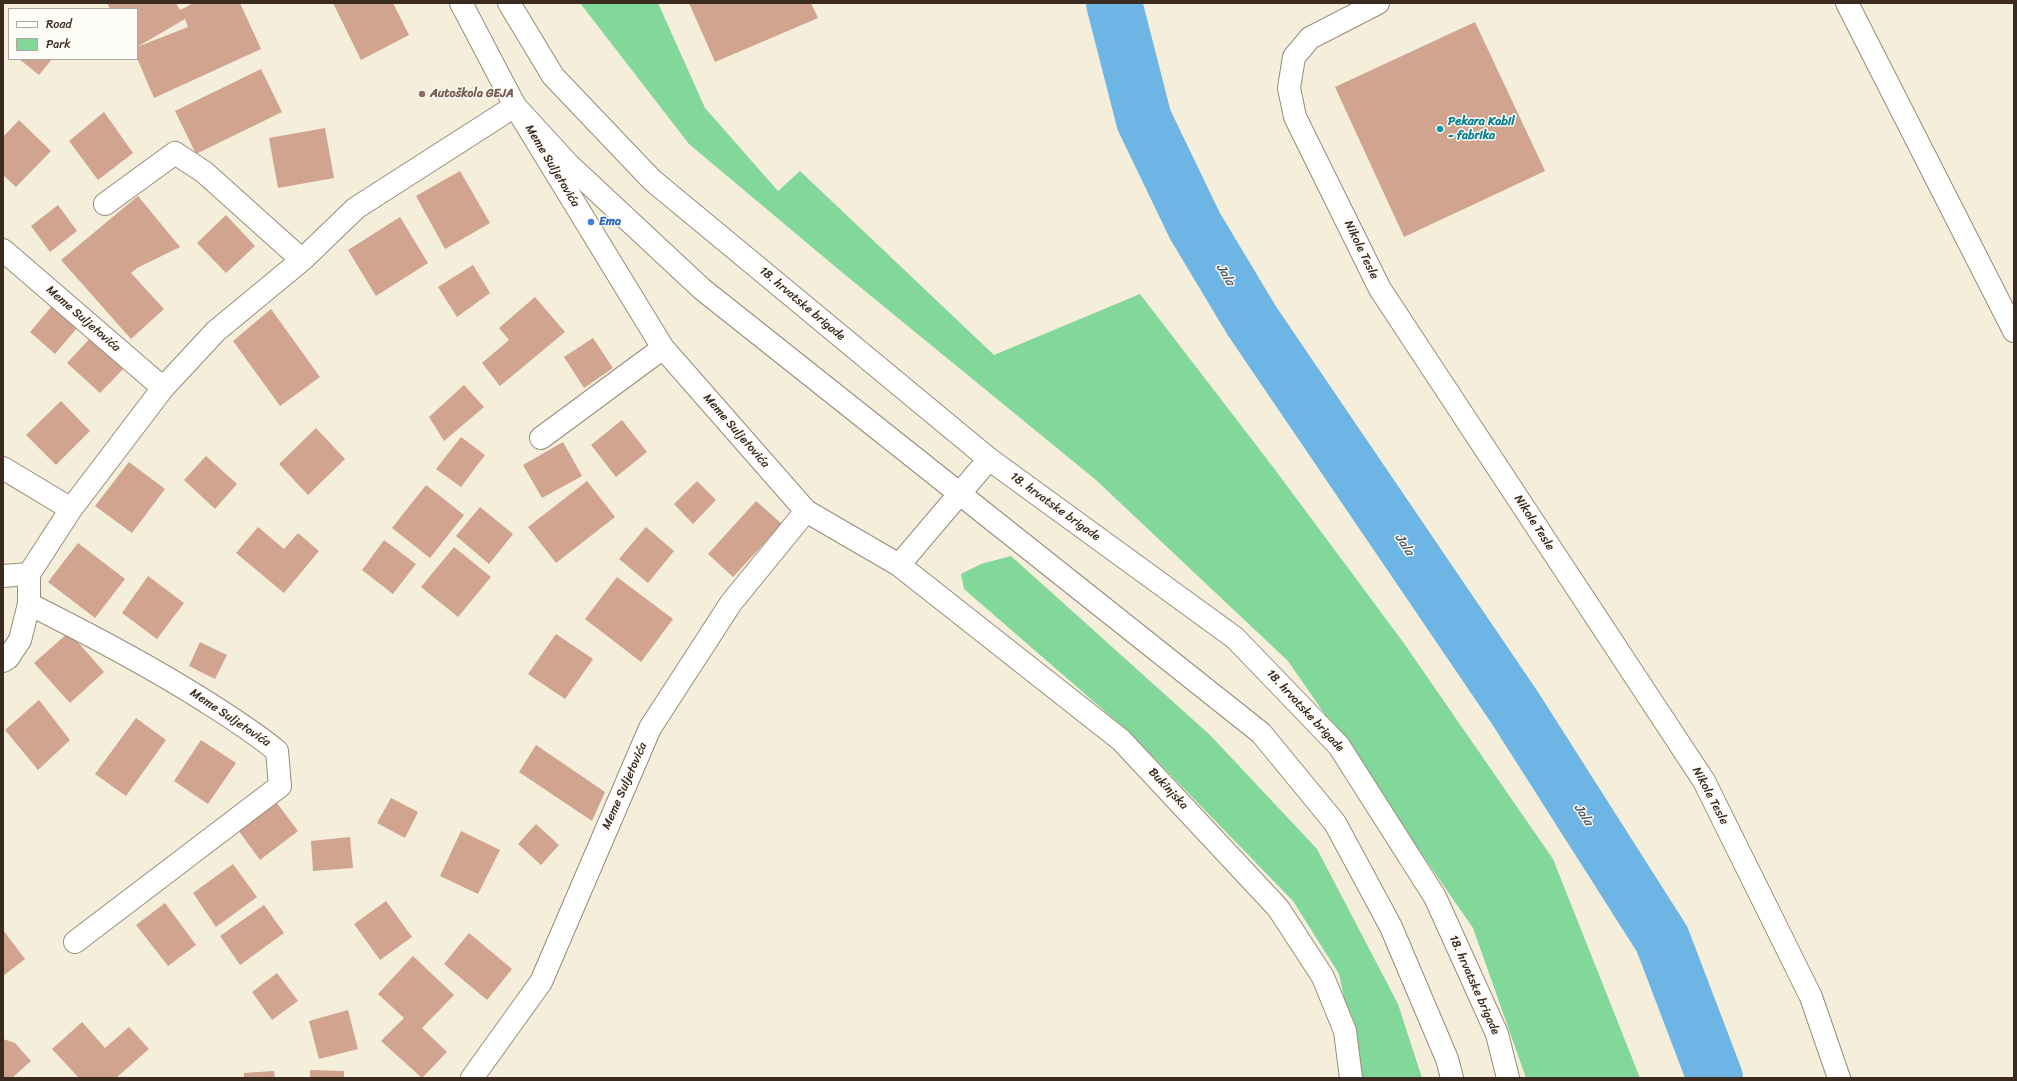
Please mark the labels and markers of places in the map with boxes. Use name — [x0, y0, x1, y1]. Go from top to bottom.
place label: Autoškola GEJA — [430, 87, 514, 101]
marker: Autoškola GEJA — [417, 89, 427, 99]
place label: Pekara Kabil - fabrika — [1448, 115, 1515, 143]
marker: Pekara Kabil - fabrika — [1435, 124, 1445, 134]
place label: Ema — [599, 215, 621, 229]
marker: Ema — [586, 217, 596, 227]

